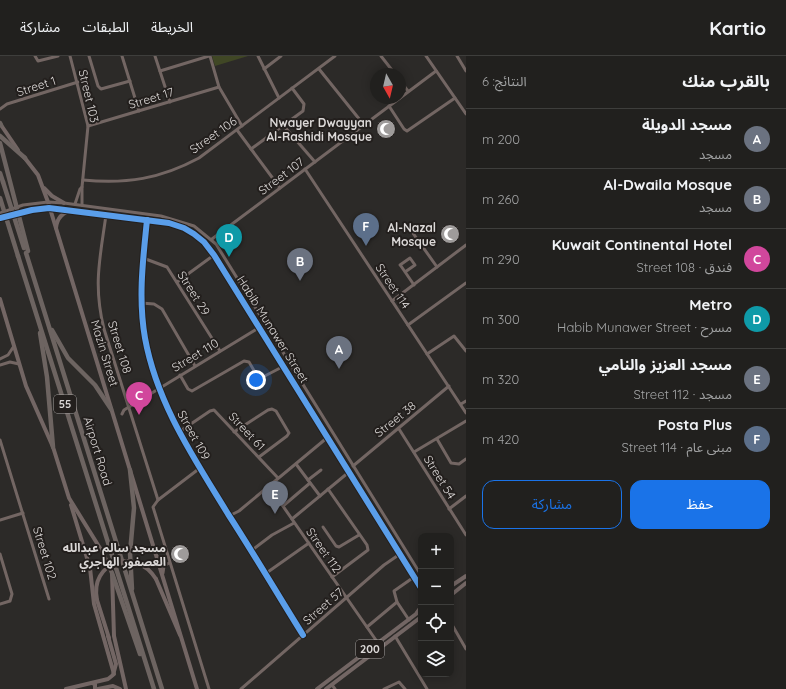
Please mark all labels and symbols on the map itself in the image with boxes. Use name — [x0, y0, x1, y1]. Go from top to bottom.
street label: Street 103 — [76, 68, 102, 124]
north arrow — [370, 68, 406, 104]
street label: Street 1 — [14, 73, 58, 99]
street label: Street 17 — [126, 84, 176, 112]
street label: Street 106 — [187, 113, 240, 157]
place label: Nwayer Dwayyan Al-Rashidi Mosque — [266, 115, 372, 144]
mosque icon: Nwayer Dwayyan Al-Rashidi Mosque — [375, 118, 397, 140]
street label: Street 107 — [255, 154, 307, 198]
pin: F — [353, 213, 379, 246]
place label: Al-Nazal Mosque — [387, 220, 436, 249]
mosque icon: Al-Nazal Mosque — [439, 223, 461, 245]
pin: D — [216, 224, 242, 257]
pin: B — [287, 248, 313, 281]
street label: Street 114 — [372, 261, 414, 311]
street label: Street 29 — [175, 268, 214, 318]
street label: Habib Munawer Street — [234, 273, 312, 385]
street label: Mazin Street — [88, 318, 122, 388]
street label: Street 108 — [105, 319, 135, 375]
street label: Street 110 — [169, 335, 221, 375]
pin: A — [326, 336, 352, 369]
your location — [246, 370, 266, 390]
pin: C — [126, 382, 152, 415]
road number: 55 — [54, 395, 76, 413]
street label: Street 38 — [371, 398, 419, 440]
street label: Street 109 — [174, 408, 214, 463]
street label: Street 61 — [226, 409, 268, 453]
street label: Airport Road — [80, 415, 116, 487]
street label: Street 54 — [421, 452, 459, 502]
pin: E — [262, 481, 288, 514]
street label: Street 102 — [30, 525, 60, 581]
street label: Street 112 — [303, 525, 345, 576]
place label: مسجد سالم عبدالله العصفور الهاجري — [63, 540, 166, 571]
mosque icon: مسجد سالم عبدالله العصفور الهاجري — [169, 543, 191, 565]
street label: Street 57 — [300, 584, 346, 628]
road number: 200 — [356, 640, 384, 658]

